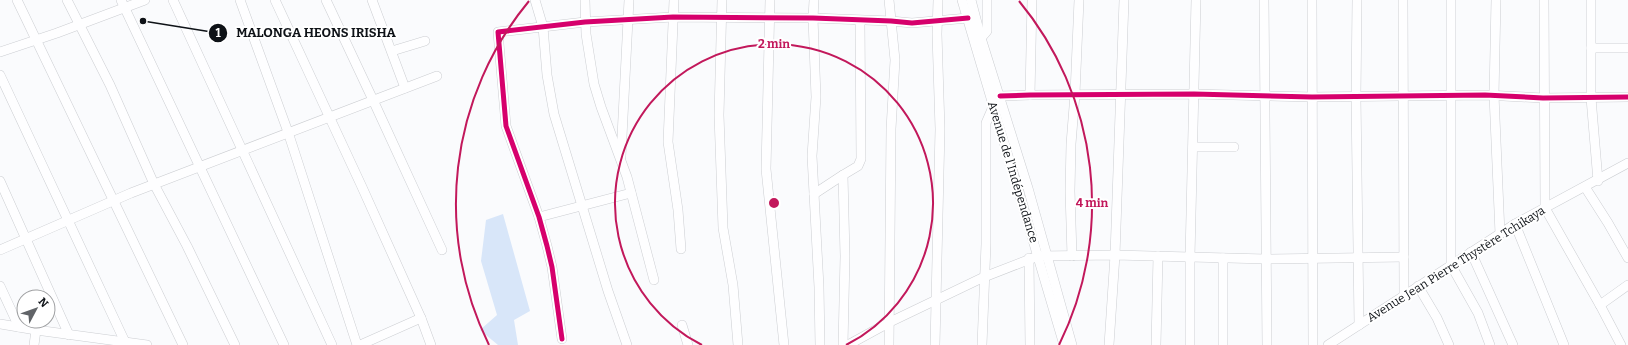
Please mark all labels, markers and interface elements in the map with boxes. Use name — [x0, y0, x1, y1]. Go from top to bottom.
callout: MALONGA HEONS IRISHA — [208, 20, 404, 45]
text: MALONGA HEONS IRISHA — [236, 25, 396, 40]
text: 1 — [215, 26, 221, 40]
text: 2 min — [758, 37, 790, 51]
street label: Avenue de l'Indépendance — [985, 100, 1041, 244]
centre of rings — [767, 196, 781, 210]
text: 4 min — [1076, 196, 1108, 210]
street label: Avenue Jean Pierre Thystère Tchikaya — [1364, 203, 1548, 325]
north arrow — [16, 289, 56, 329]
text: N — [35, 295, 51, 311]

